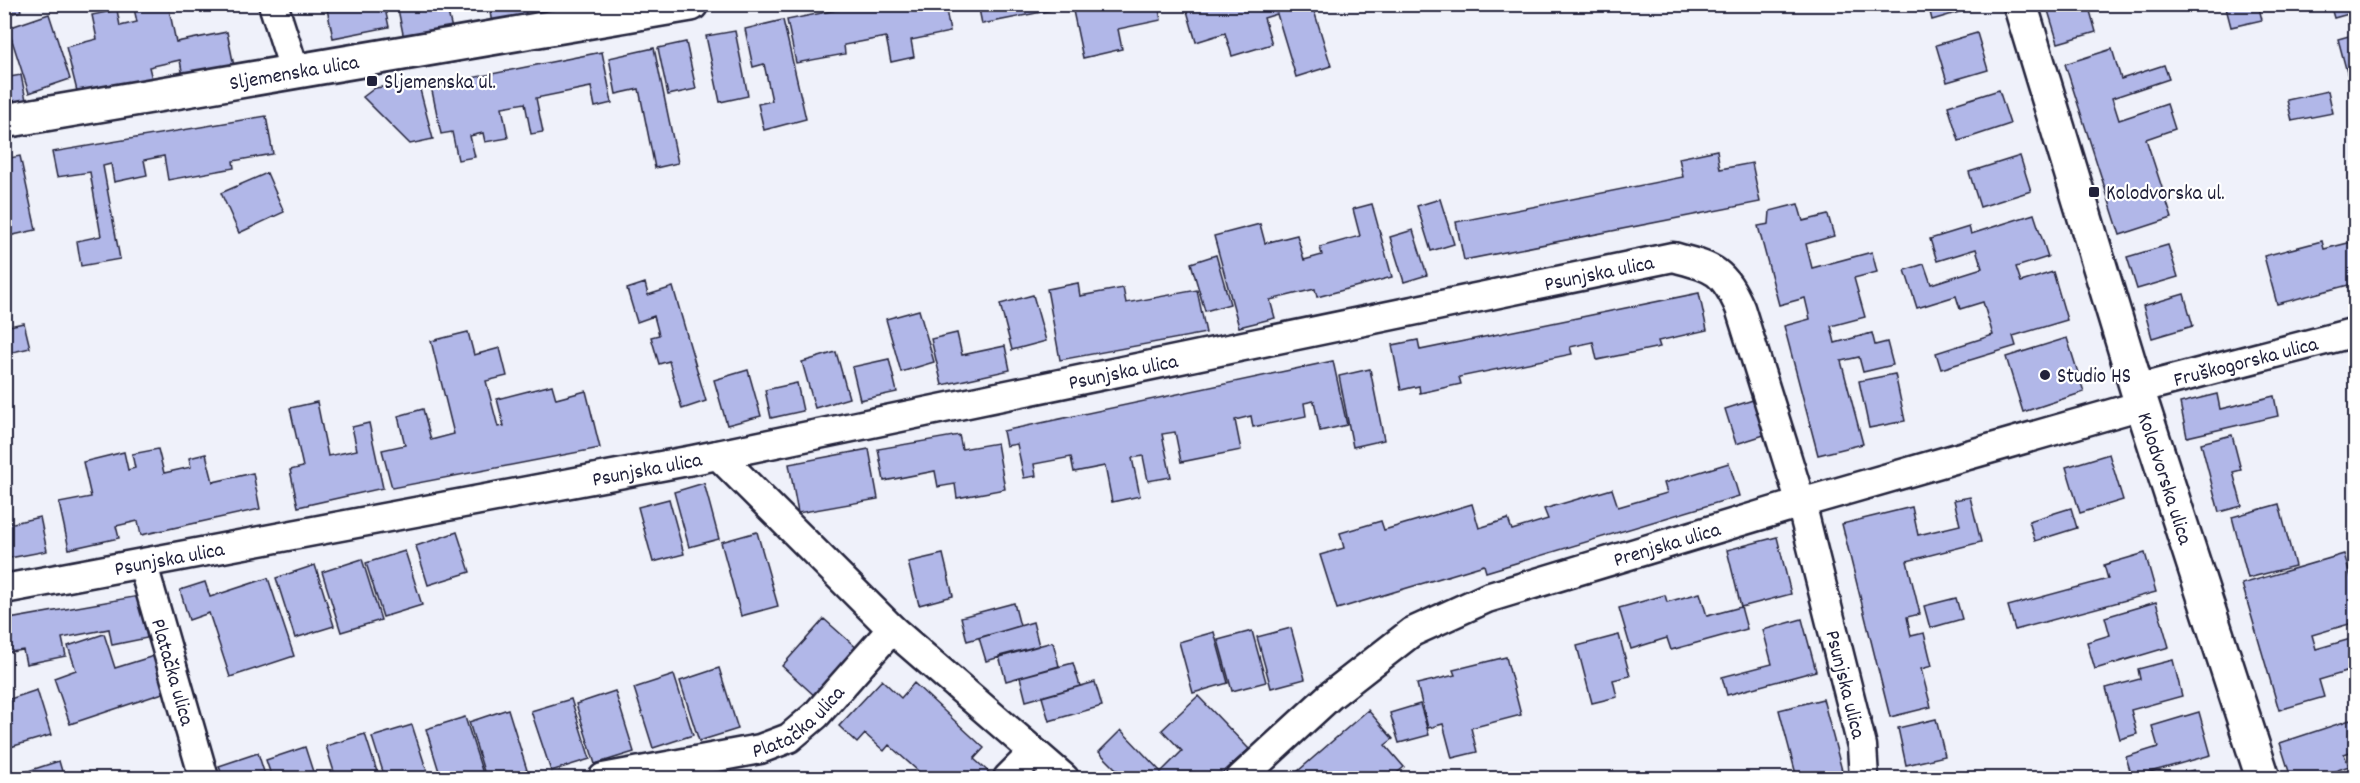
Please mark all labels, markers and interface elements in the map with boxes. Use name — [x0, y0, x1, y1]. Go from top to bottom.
street label: Sljemenska ulica — [227, 49, 362, 100]
place label: Sljemenska ul. — [384, 69, 496, 99]
marker: Sljemenska ul. — [365, 74, 379, 88]
place label: Kolodvorska ul. — [2106, 180, 2225, 210]
marker: Kolodvorska ul. — [2087, 185, 2101, 199]
street label: Psunjska ulica — [1542, 249, 1658, 301]
street label: Fruškogorska ulica — [2171, 330, 2323, 397]
street label: Psunjska ulica — [1066, 348, 1182, 400]
place label: Studio HS — [2057, 363, 2131, 393]
marker: Studio HS — [2038, 368, 2052, 382]
street label: Kolodvorska ulica — [2128, 409, 2199, 550]
street label: Psunjska ulica — [590, 446, 706, 497]
street label: Prenjska ulica — [1610, 516, 1726, 577]
street label: Psunjska ulica — [112, 536, 228, 586]
street label: Platačka ulica — [141, 616, 201, 731]
street label: Psunjska ulica — [1815, 627, 1872, 743]
street label: Platačka ulica — [750, 679, 854, 768]

